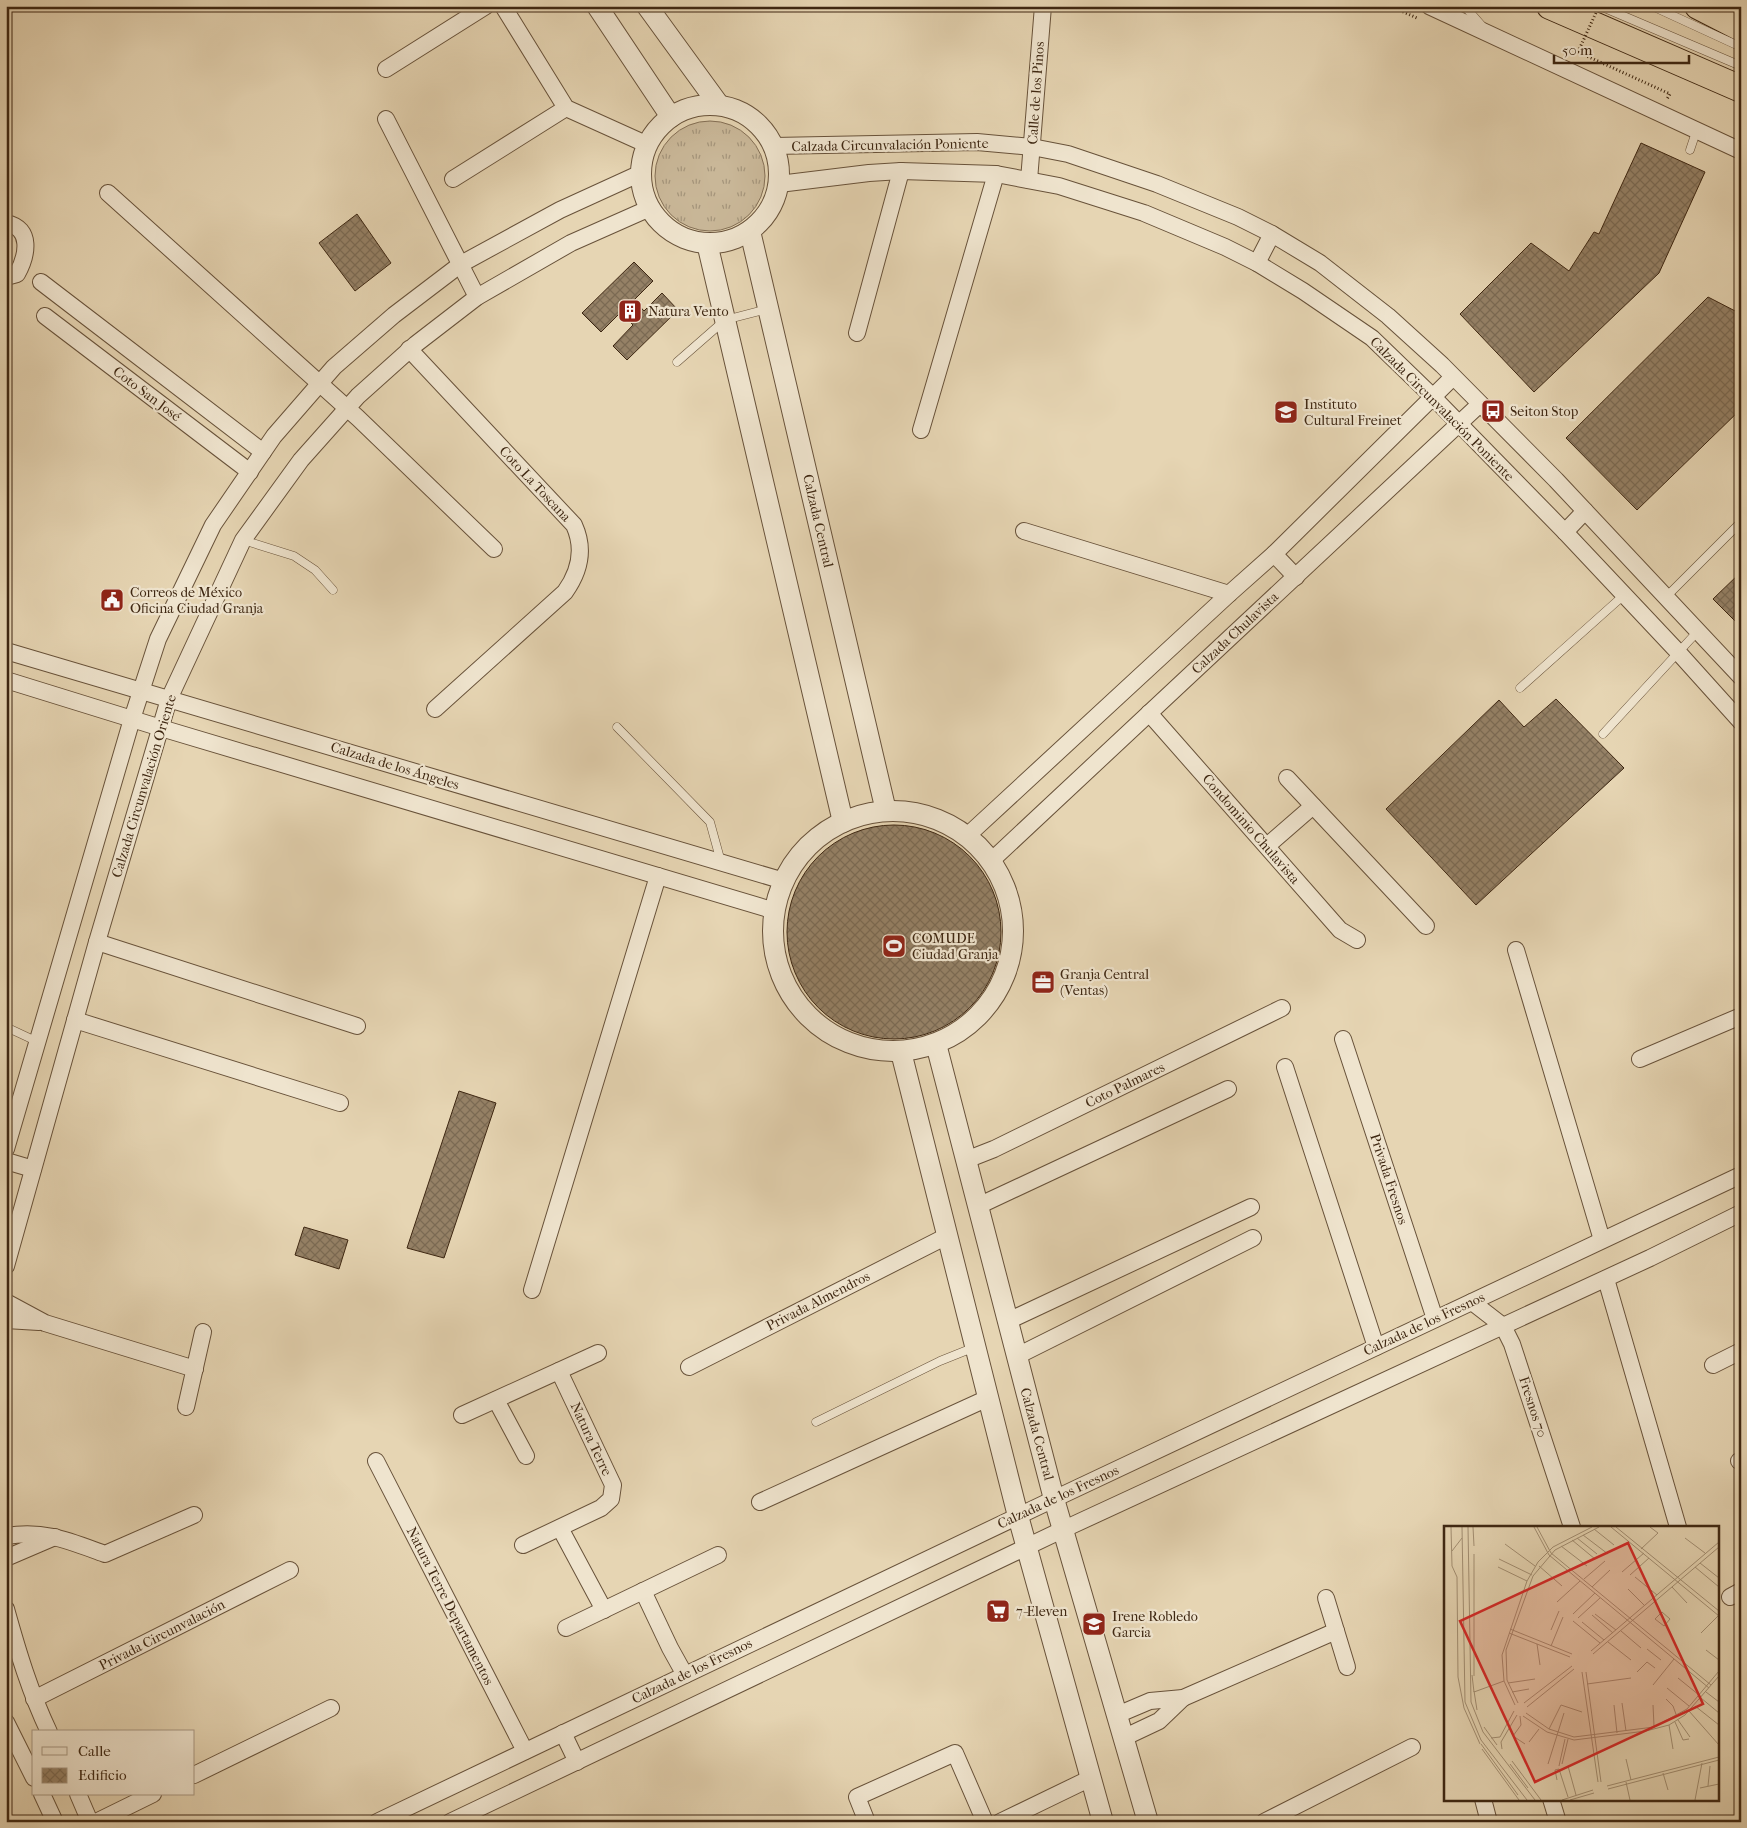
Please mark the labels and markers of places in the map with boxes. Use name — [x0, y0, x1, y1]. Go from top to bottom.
building icon: Natura Vento — [617, 298, 643, 324]
place label: Natura Vento — [648, 303, 729, 320]
place label: Instituto Cultural Freinet — [1304, 396, 1402, 429]
bus stop icon: Seiton Stop — [1480, 398, 1506, 424]
school or university icon: Instituto Cultural Freinet — [1273, 399, 1299, 425]
place label: Seiton Stop — [1510, 403, 1579, 420]
place label: Correos de México Oficina Ciudad Granja — [130, 584, 264, 617]
public building icon: Correos de México Oficina Ciudad Granja — [99, 587, 125, 613]
place label: COMUDE Ciudad Granja — [912, 930, 999, 963]
sports icon: COMUDE Ciudad Granja — [881, 933, 907, 959]
place label: Granja Central (Ventas) — [1060, 966, 1149, 999]
office icon: Granja Central (Ventas) — [1030, 969, 1056, 995]
supermarket icon: 7-Eleven — [985, 1598, 1011, 1624]
place label: 7-Eleven — [1016, 1603, 1067, 1620]
place label: Irene Robledo Garcia — [1112, 1608, 1198, 1641]
school or university icon: Irene Robledo Garcia — [1081, 1611, 1107, 1637]

